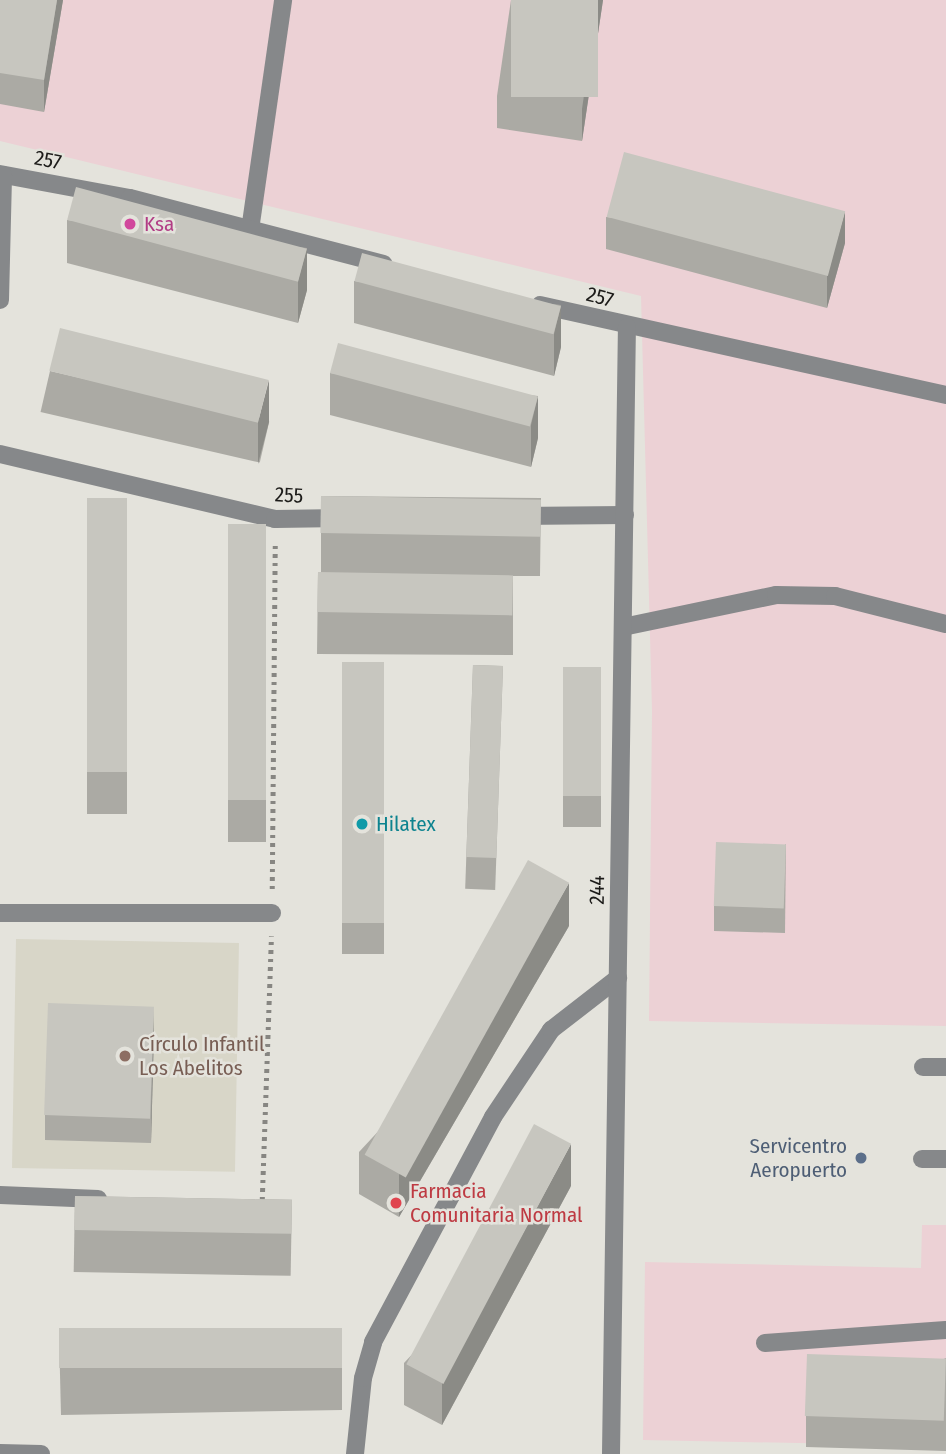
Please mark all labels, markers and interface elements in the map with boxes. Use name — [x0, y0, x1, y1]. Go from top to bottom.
street label: 257 — [32, 145, 64, 175]
place label: Ksa — [144, 211, 174, 237]
marker: Ksa — [122, 216, 138, 232]
street label: 257 — [584, 281, 616, 313]
street label: 255 — [274, 482, 304, 508]
place label: Hilatex — [376, 811, 436, 837]
marker: Hilatex — [354, 816, 370, 832]
street label: 244 — [584, 875, 610, 905]
place label: Círculo Infantil Los Abelitos — [139, 1031, 265, 1081]
marker: Círculo Infantil Los Abelitos — [117, 1048, 133, 1064]
place label: Servicentro Aeropuerto — [750, 1133, 847, 1183]
marker: Servicentro Aeropuerto — [853, 1150, 869, 1166]
place label: Farmacia Comunitaria Normal — [410, 1178, 583, 1228]
marker: Farmacia Comunitaria Normal — [388, 1195, 404, 1211]

